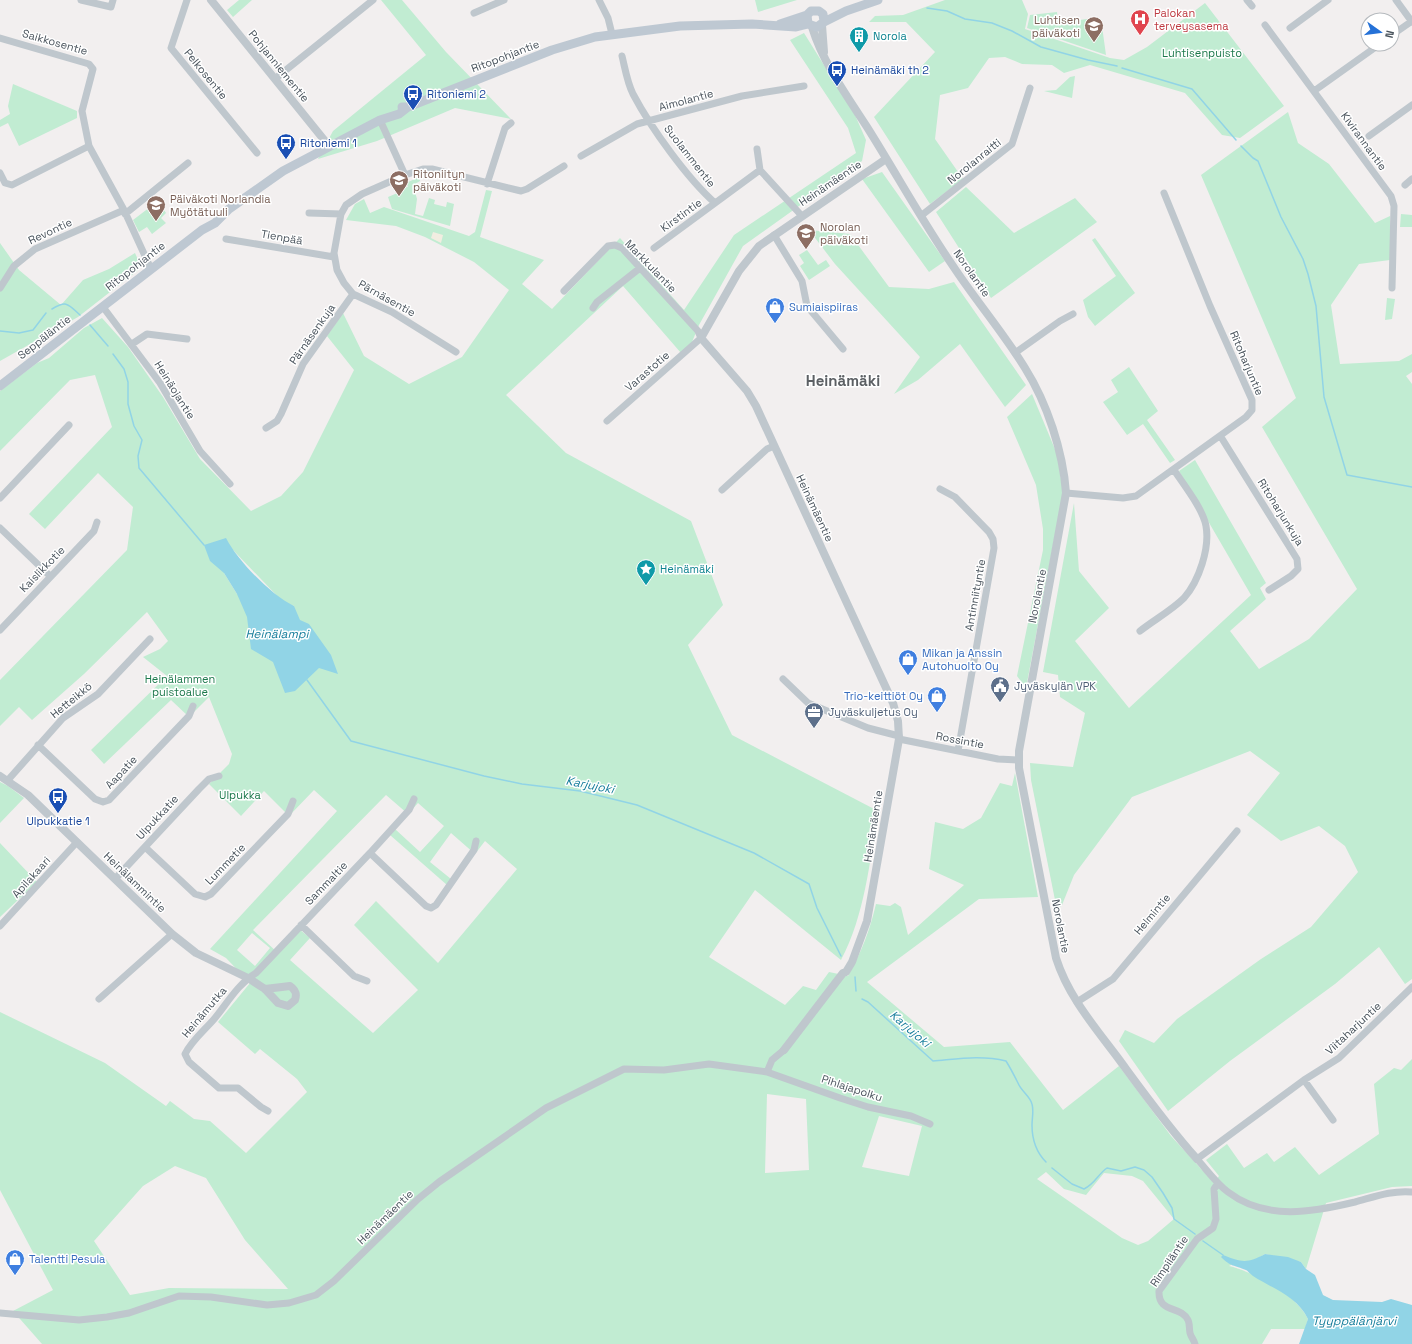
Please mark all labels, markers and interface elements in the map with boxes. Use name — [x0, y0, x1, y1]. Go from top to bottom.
place label: Palokan terveysasema — [1154, 6, 1229, 33]
hospital icon: Palokan terveysasema — [1129, 8, 1151, 36]
north arrow — [1360, 12, 1400, 52]
place label: Luhtisen päiväkoti — [1032, 13, 1080, 40]
school or university icon: Luhtisen päiväkoti — [1083, 15, 1105, 43]
building icon: Norola — [848, 25, 870, 53]
street label: Saikkosentie — [21, 26, 89, 58]
street label: Pohjanniementie — [246, 27, 312, 105]
place label: Norola — [873, 29, 908, 43]
text: N — [1382, 29, 1397, 40]
street label: Ritopohjantie — [469, 37, 541, 75]
street label: Pelkosentie — [181, 46, 231, 102]
park label: Luhtisenpuisto — [1162, 46, 1242, 60]
bus stop icon: Heinämäki th 2 — [826, 59, 848, 87]
place label: Heinämäki th 2 — [851, 63, 929, 77]
bus stop icon: Ritoniemi 2 — [402, 83, 424, 111]
street label: Aimolantie — [657, 86, 715, 114]
place label: Ritoniemi 2 — [427, 87, 486, 101]
street label: Kivirannantie — [1338, 109, 1390, 173]
street label: Suolammentie — [661, 122, 719, 190]
bus stop icon: Ritoniemi 1 — [275, 132, 297, 160]
street label: Norolanraitti — [944, 135, 1004, 187]
place label: Ritoniemi 1 — [300, 136, 357, 150]
street label: Heinämäentie — [796, 157, 864, 209]
place label: Ritoniityn päiväkoti — [413, 167, 465, 194]
school or university icon: Ritoniityn päiväkoti — [388, 169, 410, 197]
place label: Päiväkoti Norlandia Myötätuuli — [170, 192, 271, 219]
school or university icon: Päiväkoti Norlandia Myötätuuli — [145, 194, 167, 222]
street label: Kirstintie — [658, 195, 704, 235]
street label: Revontie — [26, 215, 74, 247]
place label: Norolan päiväkoti — [820, 220, 868, 247]
school or university icon: Norolan päiväkoti — [795, 222, 817, 250]
street label: Tienpää — [260, 226, 305, 248]
street label: Markkulantie — [622, 237, 680, 295]
street label: Ritopohjantie — [102, 238, 168, 294]
street label: Norolantie — [951, 247, 993, 299]
street label: Pärnäsentie — [356, 277, 418, 319]
shop icon: Sumiaispiiras — [764, 296, 786, 324]
street label: Pärnäsenkuja — [286, 300, 338, 367]
place label: Sumiaispiiras — [789, 300, 858, 314]
street label: Seppäläntie — [15, 312, 73, 362]
street label: Ritoharjuntie — [1227, 329, 1267, 397]
street label: Varastotie — [622, 348, 672, 394]
street label: Heinäojantie — [152, 358, 198, 422]
district label: Heinämäki — [806, 371, 880, 390]
street label: Heinämäentie — [793, 472, 837, 544]
street label: Ritoharjunkuja — [1255, 476, 1308, 549]
street label: Kaislikkotie — [16, 543, 68, 595]
place icon: Heinämäki — [635, 558, 657, 586]
street label: Antinniityntie — [962, 558, 988, 632]
place label: Heinämäki — [660, 562, 714, 576]
street label: Norolantie — [1025, 568, 1049, 624]
water label: Heinälampi — [245, 626, 311, 642]
place label: Mikan ja Anssin Autohuolto Oy — [922, 646, 1002, 673]
shop icon: Mikan ja Anssin Autohuolto Oy — [897, 648, 919, 676]
park label: Heinälammen puistoalue — [145, 672, 215, 699]
public building icon: Jyväskylän VPK — [989, 675, 1011, 703]
street label: Hetteikkö — [47, 679, 95, 721]
place label: Jyväskylän VPK — [1014, 679, 1096, 693]
shop icon: Trio-keittiöt Oy — [926, 685, 948, 713]
place label: Trio-keittiöt Oy — [844, 689, 923, 703]
office icon: Jyväskuljetus Oy — [803, 701, 825, 729]
place label: Jyväskuljetus Oy — [828, 705, 918, 719]
street label: Rossintie — [935, 728, 985, 752]
street label: Aapatie — [102, 752, 140, 792]
water label: Karjujoki — [565, 772, 618, 798]
bus stop icon: Ulpukkatie 1 — [47, 786, 69, 814]
park label: Ulpukka — [219, 788, 262, 802]
street label: Heinämäentie — [860, 789, 886, 863]
street label: Ulpukkatie — [133, 792, 181, 842]
place label: Ulpukkatie 1 — [26, 814, 90, 828]
street label: Lummetie — [202, 840, 248, 888]
street label: Heinälammintie — [101, 849, 169, 915]
street label: Apilakaari — [9, 853, 53, 901]
street label: Sammaltie — [302, 858, 350, 908]
street label: Helmintie — [1131, 891, 1173, 937]
street label: Norolantie — [1049, 898, 1073, 954]
street label: Heinämutka — [178, 983, 230, 1041]
street label: Viitaharjuntie — [1322, 999, 1384, 1057]
water label: Karjujoki — [886, 1007, 935, 1052]
street label: Pihlajapolku — [820, 1072, 884, 1104]
street label: Heinämäentie — [354, 1187, 416, 1247]
street label: Rimpiläntie — [1147, 1233, 1191, 1289]
shop icon: Talentti Pesula — [4, 1248, 26, 1276]
place label: Talentti Pesula — [29, 1252, 106, 1266]
water label: Tyyppälänjärvi — [1312, 1313, 1398, 1329]

